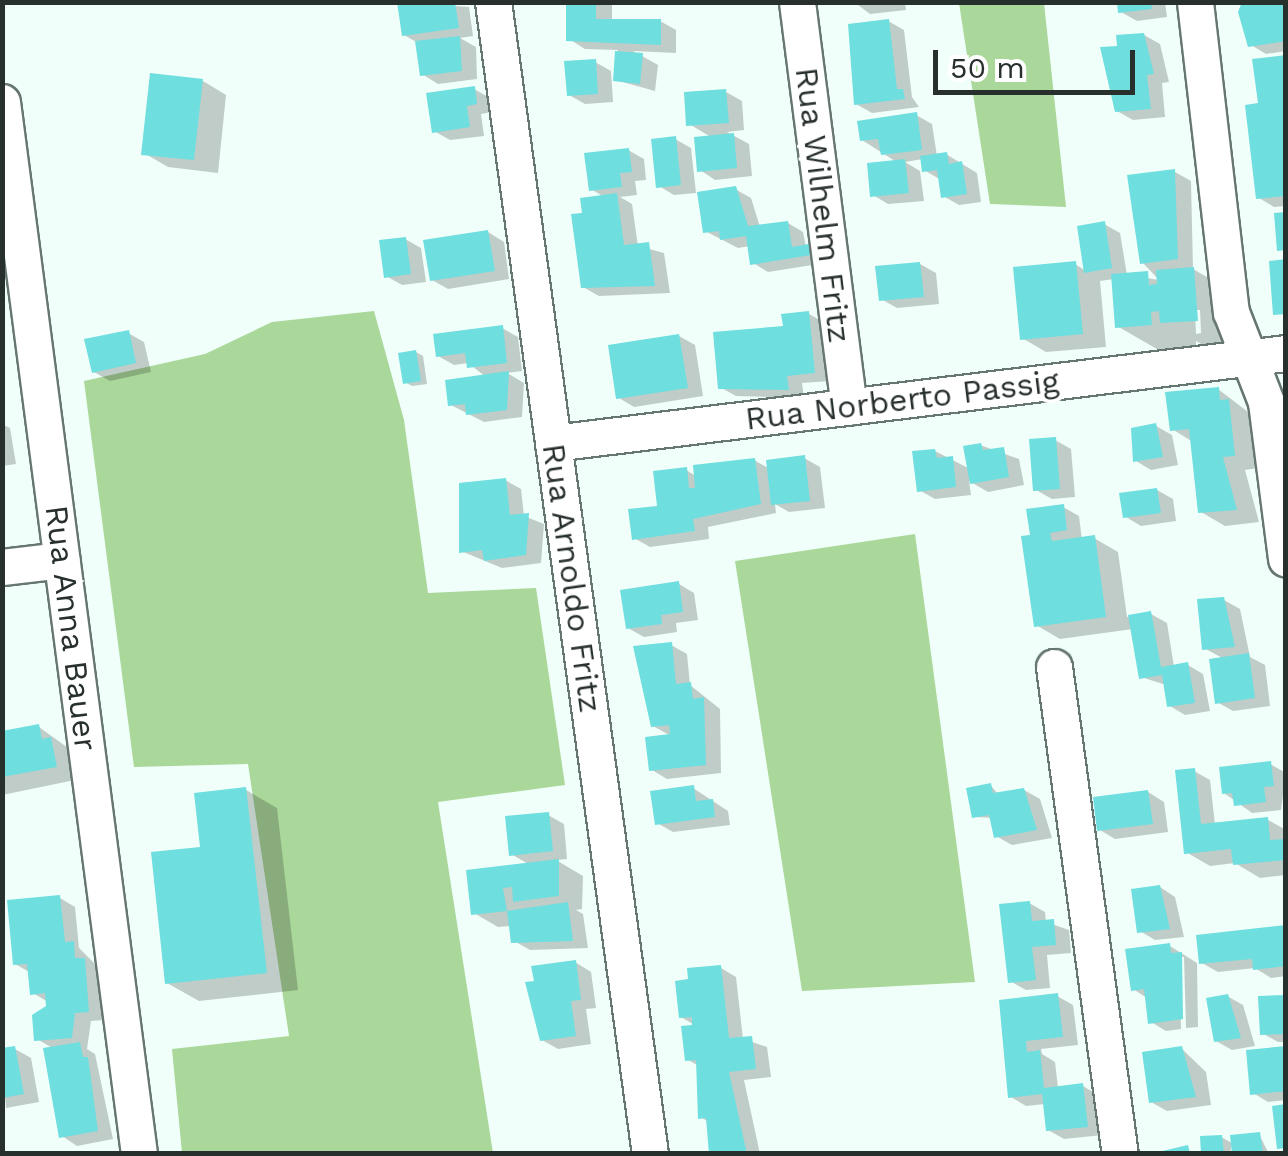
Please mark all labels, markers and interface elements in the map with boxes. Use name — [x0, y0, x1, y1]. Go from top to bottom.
scale bar — [938, 30, 1140, 92]
text: 50 m — [950, 50, 1025, 85]
street label: Rua Wilhelm Fritz — [787, 64, 859, 346]
street label: Rua Norberto Passig — [743, 362, 1061, 438]
street label: Rua Arnoldo Fritz — [534, 440, 610, 716]
street label: Rua Anna Bauer — [37, 502, 105, 754]

